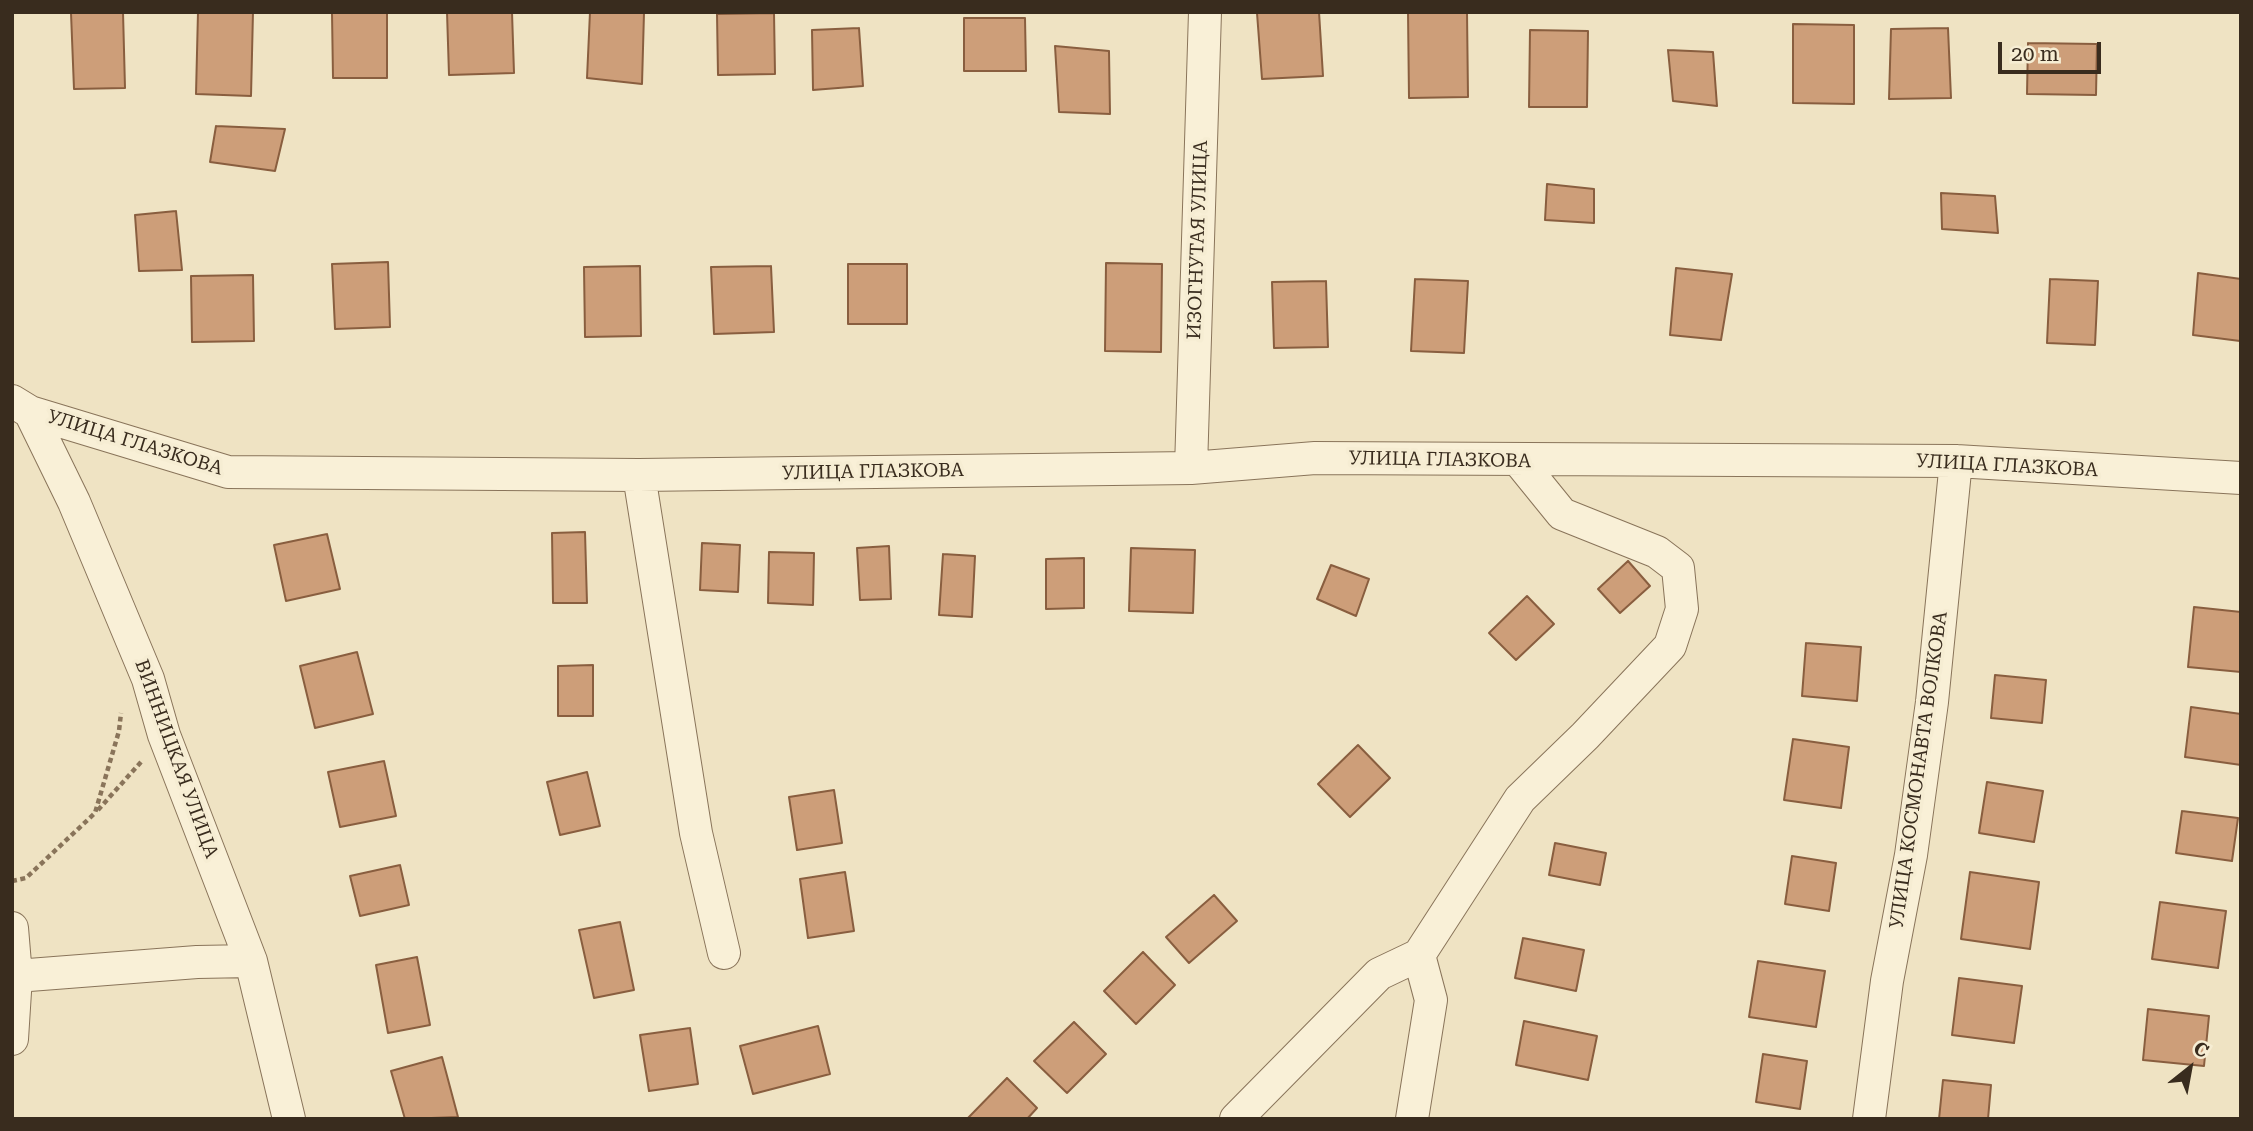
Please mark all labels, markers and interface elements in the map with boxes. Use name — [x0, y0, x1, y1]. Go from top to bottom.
scale bar — [2001, 28, 2104, 72]
text: 20 m — [2011, 42, 2059, 66]
street label: ИЗОГНУТАЯ УЛИЦА — [1183, 140, 1213, 340]
street label: УЛИЦА ГЛАЗКОВА — [45, 405, 225, 481]
street label: УЛИЦА ГЛАЗКОВА — [1349, 447, 1531, 473]
street label: УЛИЦА ГЛАЗКОВА — [1915, 450, 2099, 482]
street label: УЛИЦА ГЛАЗКОВА — [782, 459, 964, 485]
street label: УЛИЦА КОСМОНАВТА ВОЛКОВА — [1885, 610, 1953, 930]
street label: ВИННИЦКАЯ УЛИЦА — [129, 656, 223, 862]
north arrow — [2155, 1033, 2225, 1103]
text: С — [2189, 1036, 2213, 1063]

